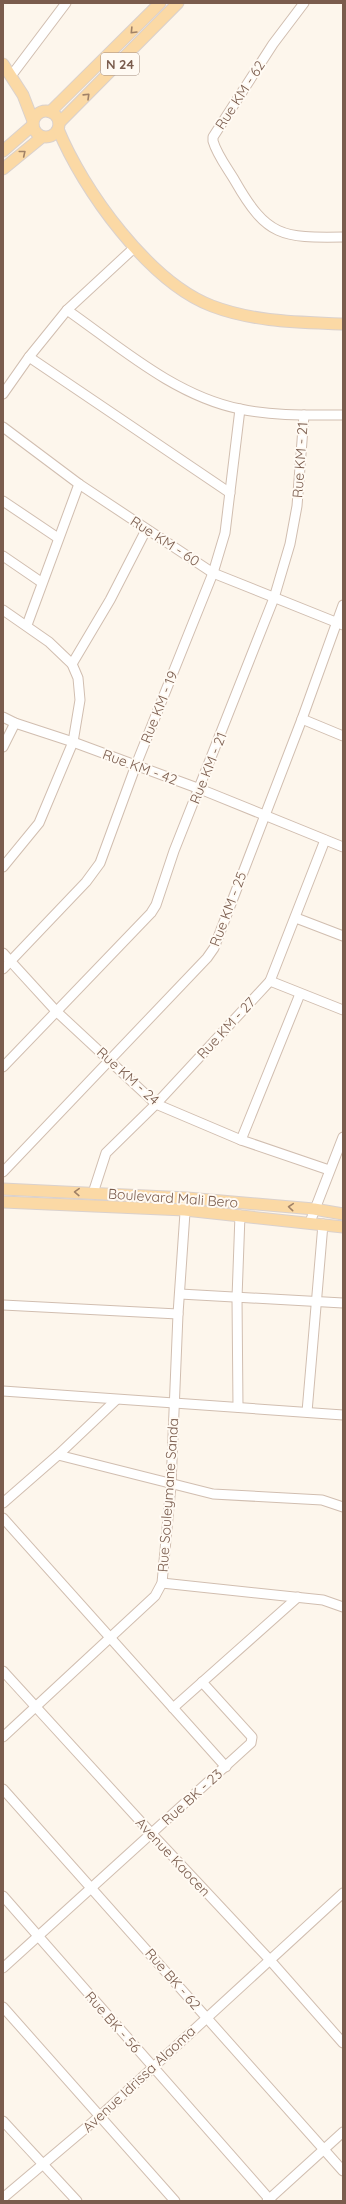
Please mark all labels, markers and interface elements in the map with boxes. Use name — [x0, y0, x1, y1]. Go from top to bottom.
one-way arrow — [130, 26, 138, 34]
road number: N 24 — [101, 53, 139, 75]
street label: Rue KM - 62 — [211, 57, 269, 133]
one-way arrow — [82, 93, 90, 101]
one-way arrow — [18, 150, 25, 157]
street label: Rue KM - 21 — [288, 421, 312, 499]
street label: Rue KM - 60 — [127, 512, 203, 570]
street label: Rue KM - 19 — [136, 668, 182, 746]
street label: Rue KM - 21 — [185, 729, 231, 807]
street label: Rue KM - 42 — [100, 745, 180, 789]
street label: Rue KM - 25 — [206, 869, 250, 949]
street label: Rue KM - 27 — [193, 993, 259, 1063]
street label: Rue KM - 24 — [93, 1043, 163, 1109]
street label: Boulevard Mali Bero — [107, 1184, 239, 1212]
one-way arrow — [74, 1188, 80, 1197]
one-way arrow — [288, 1202, 294, 1211]
street label: Rue Souleymane Sanda — [154, 1417, 182, 1573]
street label: Rue BK - 23 — [158, 1765, 226, 1829]
street label: Avenue Kaocen — [132, 1814, 214, 1900]
street label: Rue BK - 62 — [141, 1944, 205, 2014]
street label: Rue BK - 56 — [81, 1987, 145, 2057]
street label: Avenue Idrissa Alaoma — [79, 2022, 199, 2136]

